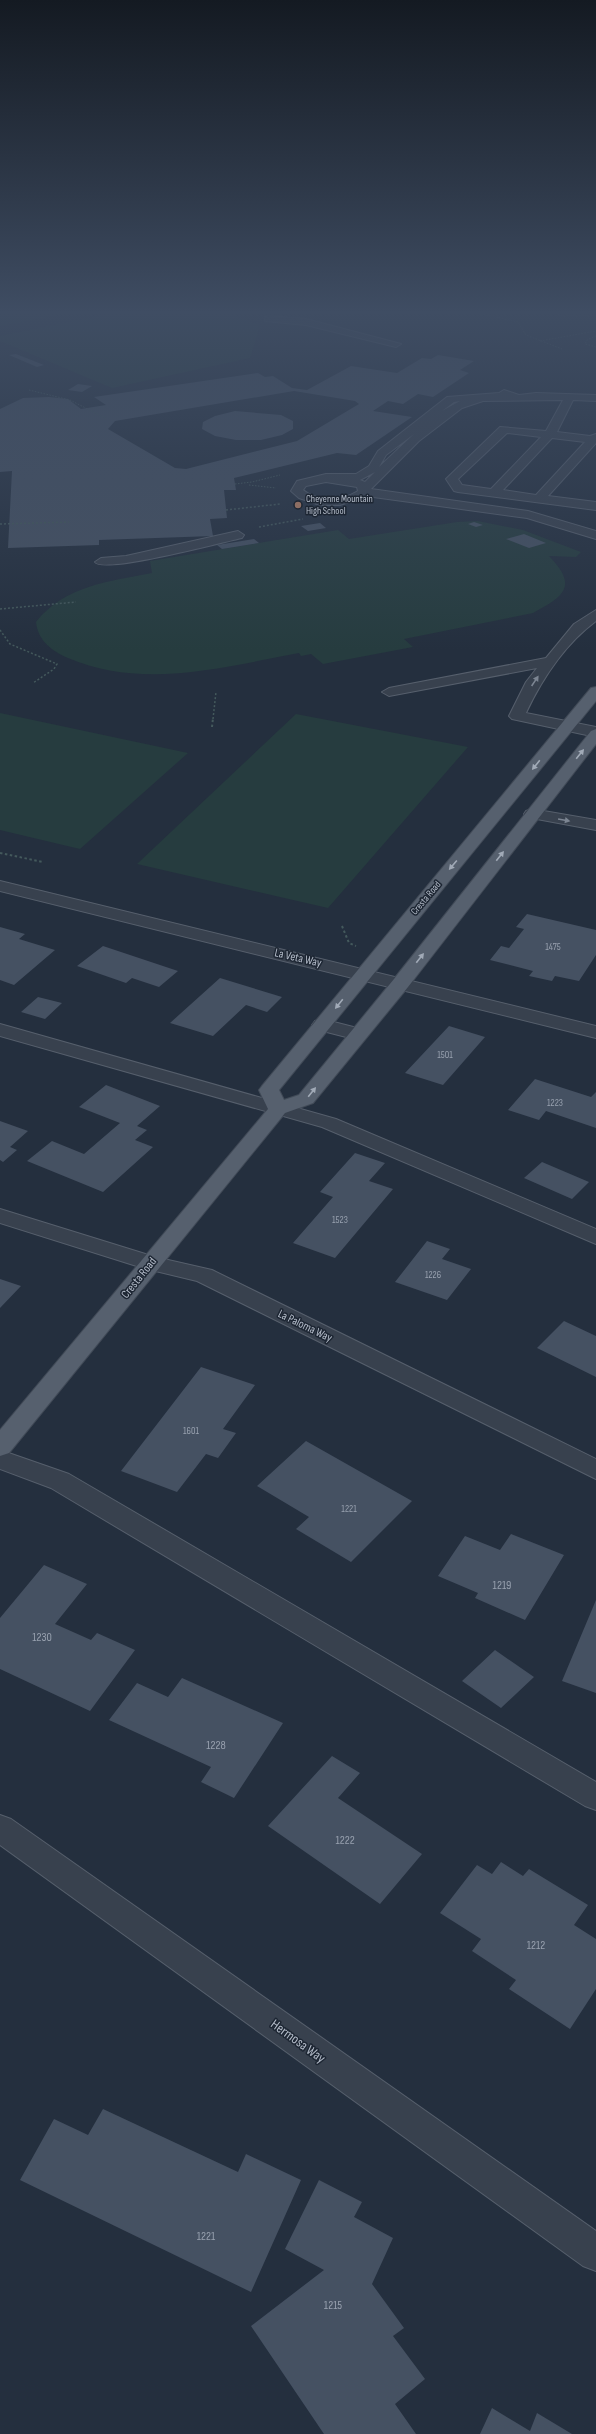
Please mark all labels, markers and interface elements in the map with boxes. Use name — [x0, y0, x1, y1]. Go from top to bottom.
place label: Cheyenne Mountain High School — [306, 493, 373, 517]
marker: Cheyenne Mountain High School — [293, 500, 303, 510]
one-way arrow — [531, 676, 538, 687]
one-way arrow — [576, 748, 584, 759]
one-way arrow — [532, 759, 541, 770]
one-way arrow — [558, 817, 570, 823]
one-way arrow — [496, 850, 504, 861]
one-way arrow — [449, 860, 458, 870]
street label: Cresta Road — [408, 879, 444, 917]
house number: 1475 — [545, 941, 561, 953]
street label: La Veta Way — [273, 945, 323, 971]
one-way arrow — [415, 953, 424, 964]
one-way arrow — [334, 999, 343, 1010]
house number: 1501 — [437, 1049, 453, 1061]
one-way arrow — [307, 1087, 316, 1098]
house number: 1223 — [547, 1097, 563, 1109]
house number: 1523 — [332, 1214, 348, 1226]
street label: Cresta Road — [118, 1255, 160, 1301]
house number: 1226 — [425, 1269, 441, 1281]
street label: La Paloma Way — [275, 1306, 335, 1346]
house number: 1601 — [183, 1425, 199, 1437]
house number: 1221 — [341, 1503, 357, 1515]
house number: 1219 — [493, 1578, 511, 1593]
house number: 1230 — [32, 1630, 52, 1645]
house number: 1228 — [206, 1738, 226, 1753]
house number: 1222 — [335, 1833, 355, 1848]
house number: 1212 — [527, 1938, 545, 1953]
street label: Hermosa Way — [267, 2015, 329, 2067]
house number: 1221 — [197, 2229, 216, 2244]
house number: 1215 — [324, 2298, 342, 2313]

